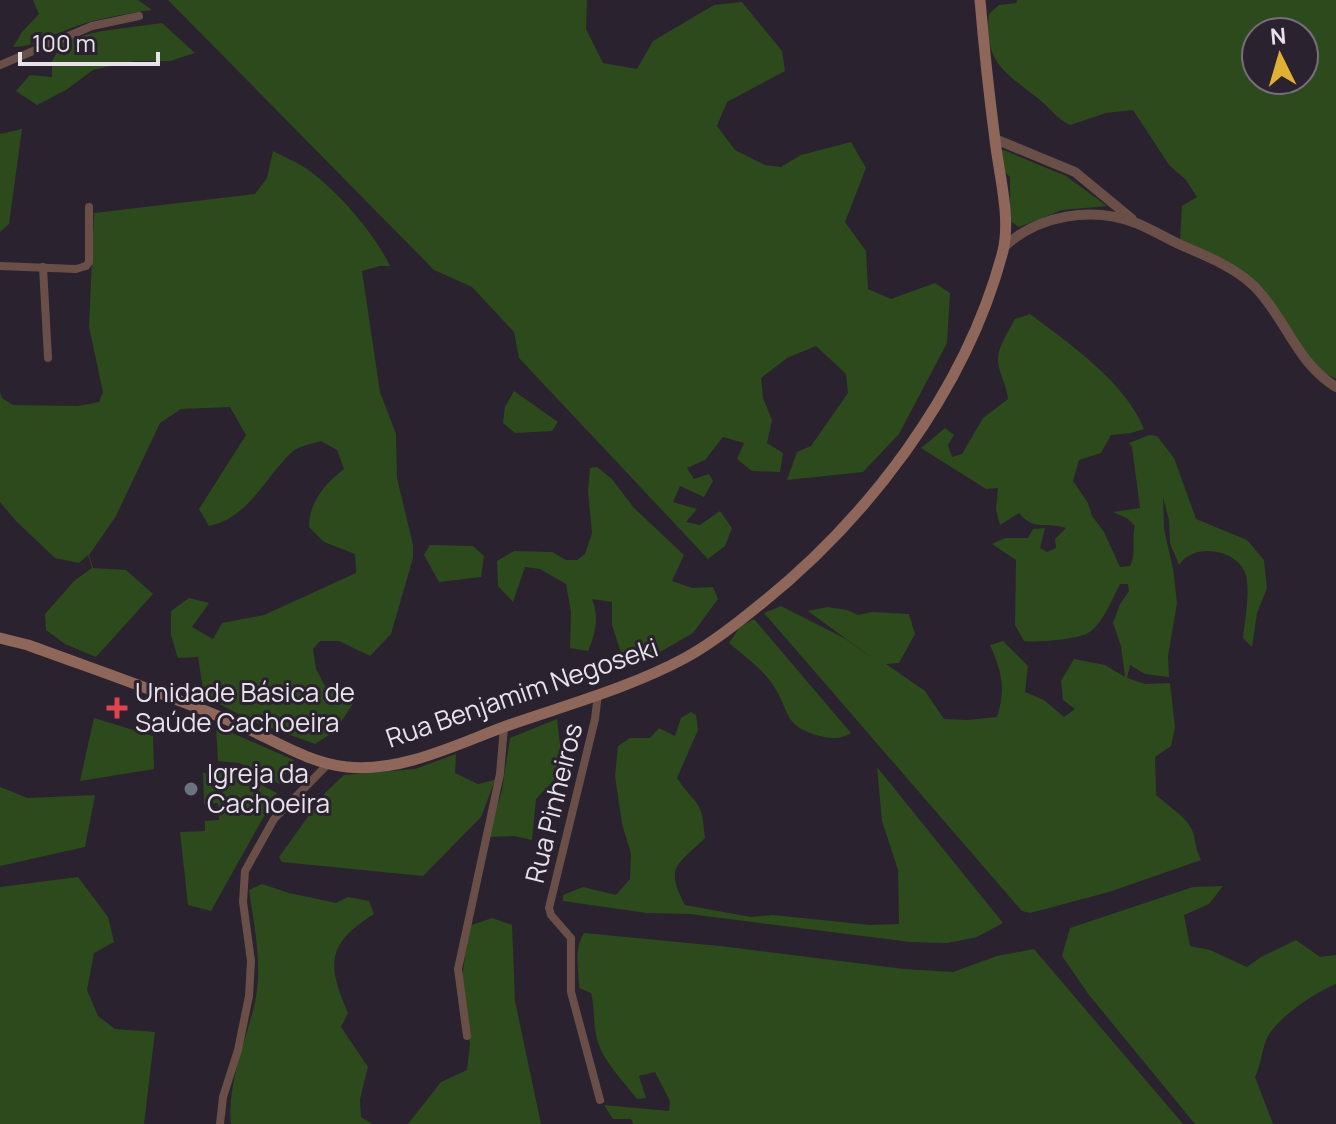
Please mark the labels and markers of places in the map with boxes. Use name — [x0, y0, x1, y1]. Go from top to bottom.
place label: Unidade Básica de Saúde Cachoeira — [135, 674, 355, 740]
marker: Unidade Básica de Saúde Cachoeira — [106, 697, 128, 719]
place label: Igreja da Cachoeira — [207, 755, 330, 821]
marker: Igreja da Cachoeira — [182, 780, 200, 798]

